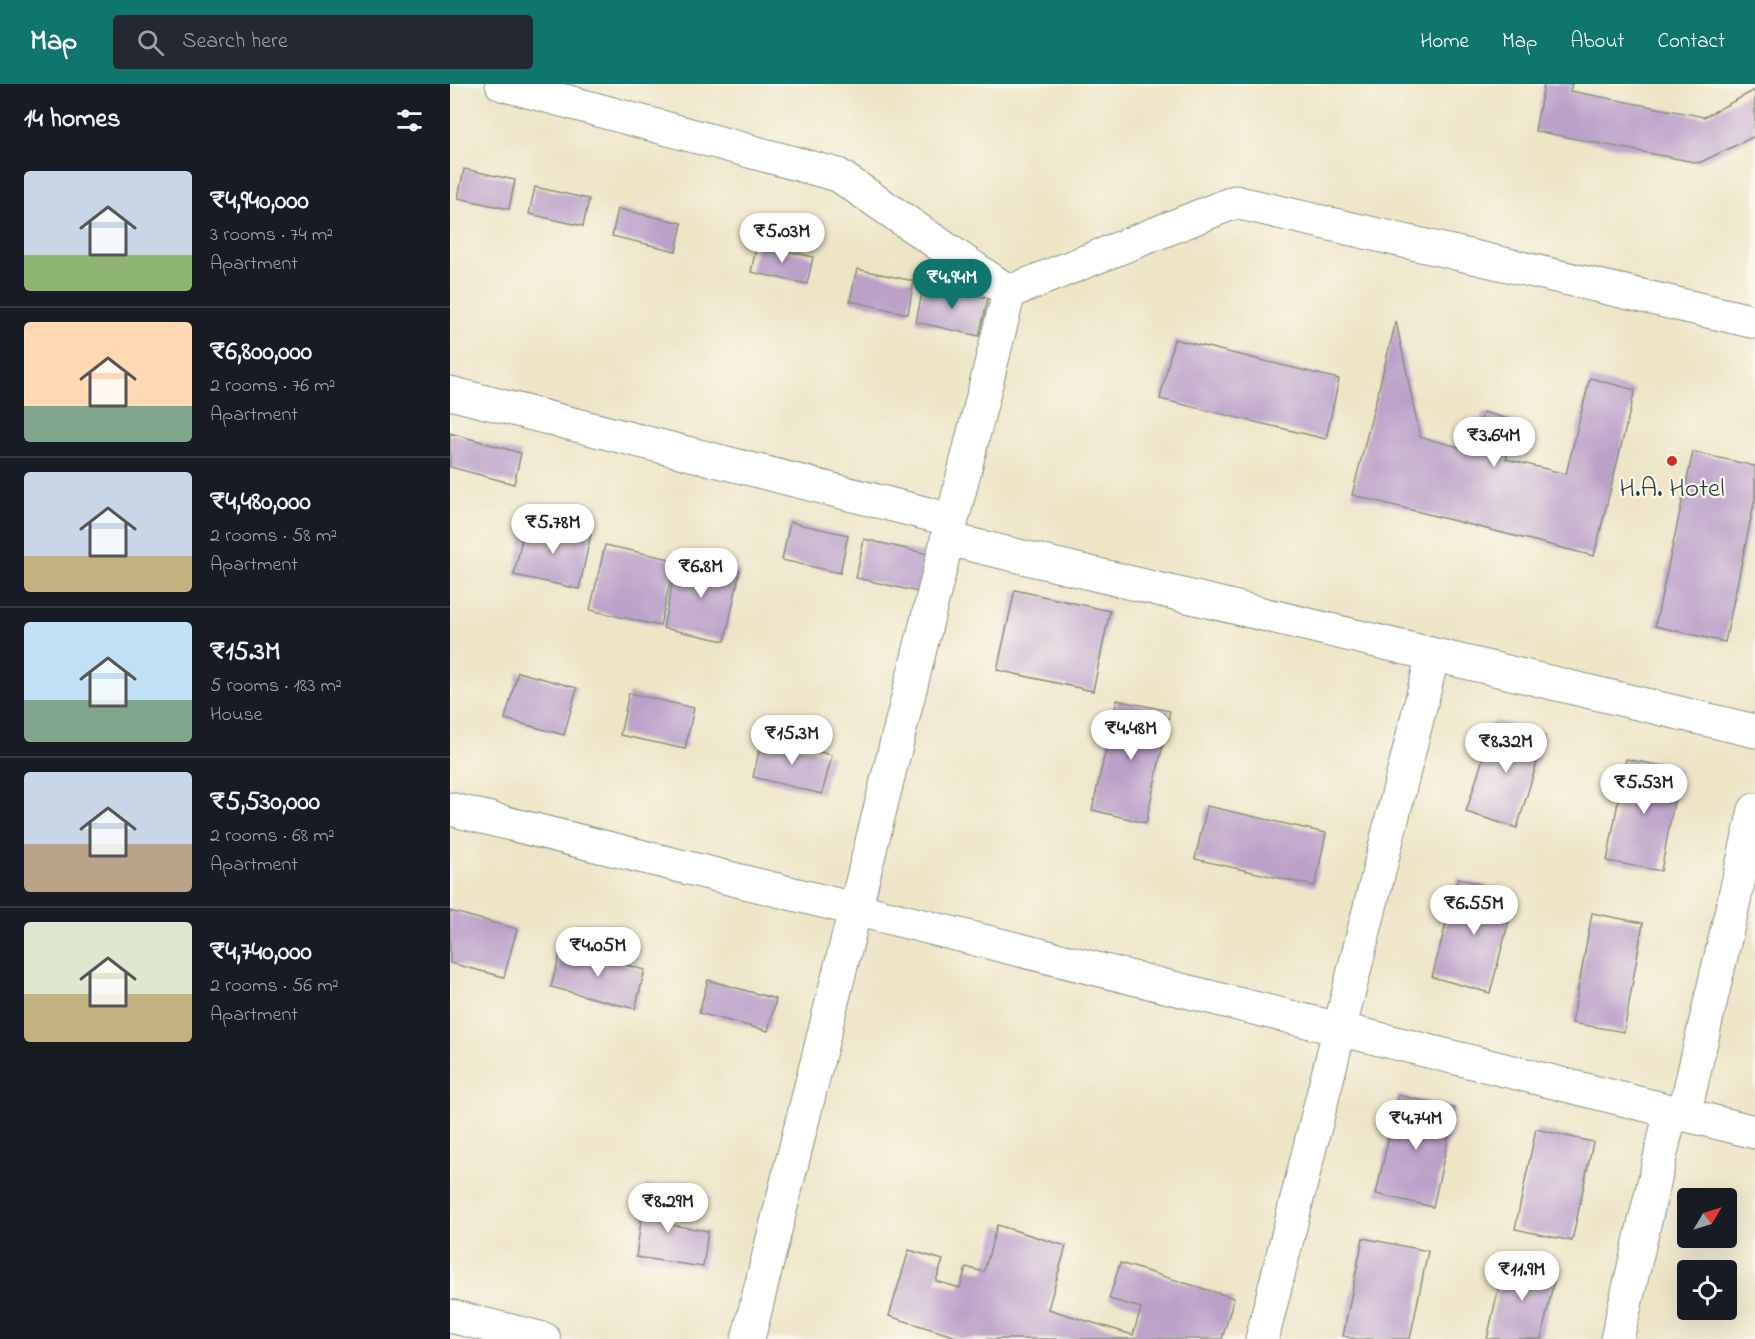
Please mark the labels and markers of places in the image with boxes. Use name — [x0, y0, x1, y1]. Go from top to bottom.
pin: ₹5.03M — [733, 213, 831, 264]
pin: ₹4.94M — [903, 259, 1001, 310]
pin: ₹3.64M — [1445, 417, 1543, 468]
marker: H.A. Hotel — [1665, 454, 1679, 468]
place label: H.A. Hotel — [1619, 470, 1725, 509]
pin: ₹5.78M — [504, 504, 602, 555]
pin: ₹6.8M — [659, 548, 743, 599]
pin: ₹4.48M — [1082, 710, 1180, 761]
pin: ₹15.3M — [743, 715, 841, 766]
pin: ₹8.32M — [1457, 723, 1555, 774]
pin: ₹5.53M — [1595, 764, 1693, 815]
pin: ₹6.55M — [1425, 885, 1523, 936]
pin: ₹4.05M — [549, 927, 647, 978]
pin: ₹4.74M — [1367, 1100, 1465, 1151]
pin: ₹8.29M — [619, 1183, 717, 1234]
pin: ₹11.9M — [1473, 1251, 1571, 1302]

